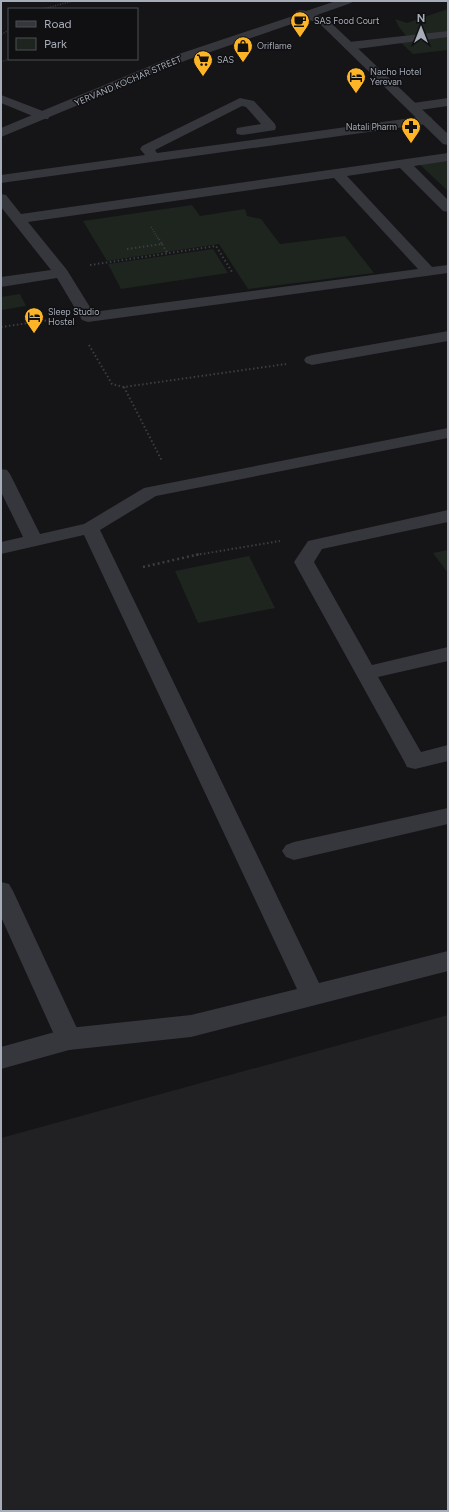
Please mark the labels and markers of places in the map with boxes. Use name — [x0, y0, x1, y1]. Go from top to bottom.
cafe icon: SAS Food Court — [289, 10, 311, 38]
place label: SAS Food Court — [314, 15, 380, 26]
shop icon: Oriflame — [232, 35, 254, 63]
place label: Oriflame — [257, 40, 292, 51]
supermarket icon: SAS — [192, 49, 214, 77]
place label: SAS — [217, 54, 235, 65]
hotel icon: Nacho Hotel Yerevan — [345, 66, 367, 94]
place label: Nacho Hotel Yerevan — [370, 66, 421, 87]
pharmacy icon: Natali Pharm — [400, 116, 422, 144]
place label: Natali Pharm — [346, 121, 397, 132]
hotel icon: Sleep Studio Hostel — [23, 306, 45, 334]
place label: Sleep Studio Hostel — [48, 306, 99, 327]

